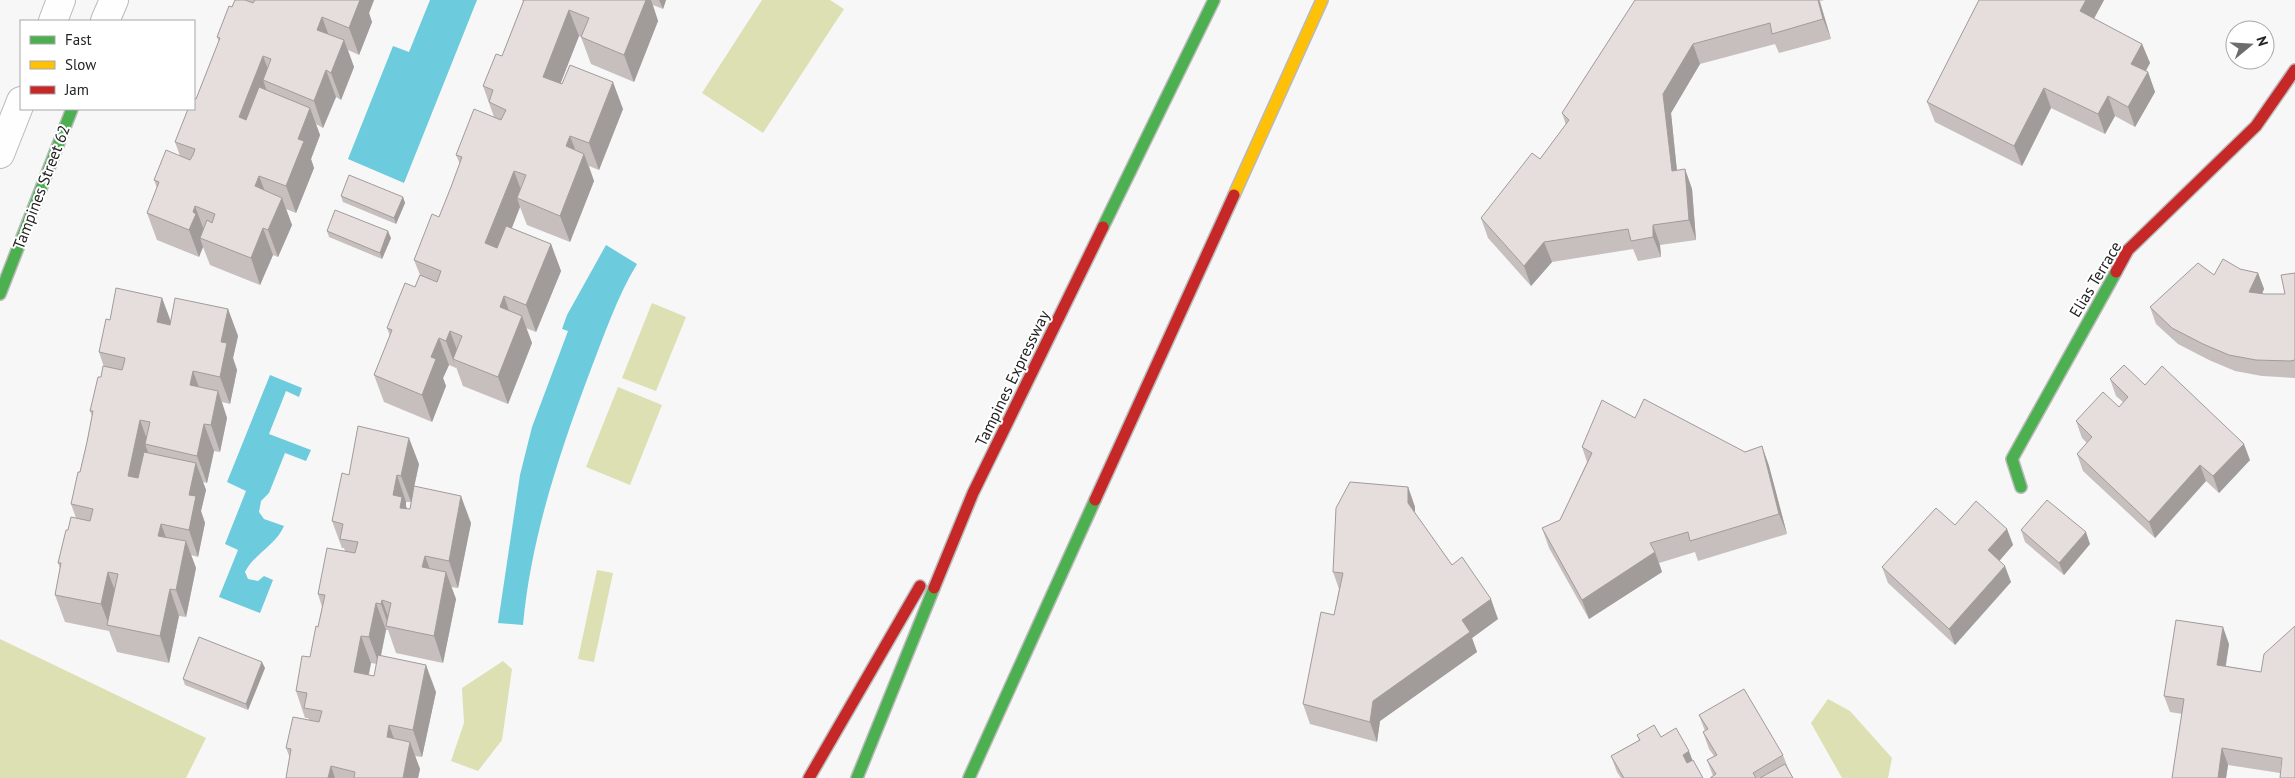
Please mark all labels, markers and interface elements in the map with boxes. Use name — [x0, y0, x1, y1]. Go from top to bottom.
legend — [20, 20, 195, 110]
north arrow — [2225, 20, 2275, 70]
text: Fast — [65, 30, 92, 49]
text: N — [2252, 34, 2272, 48]
text: Slow — [65, 55, 96, 74]
text: Jam — [64, 80, 89, 99]
street label: Tampines Street 62 — [8, 122, 74, 252]
street label: Elias Terrace — [2065, 238, 2125, 320]
street label: Tampines Expressway — [970, 306, 1054, 449]

